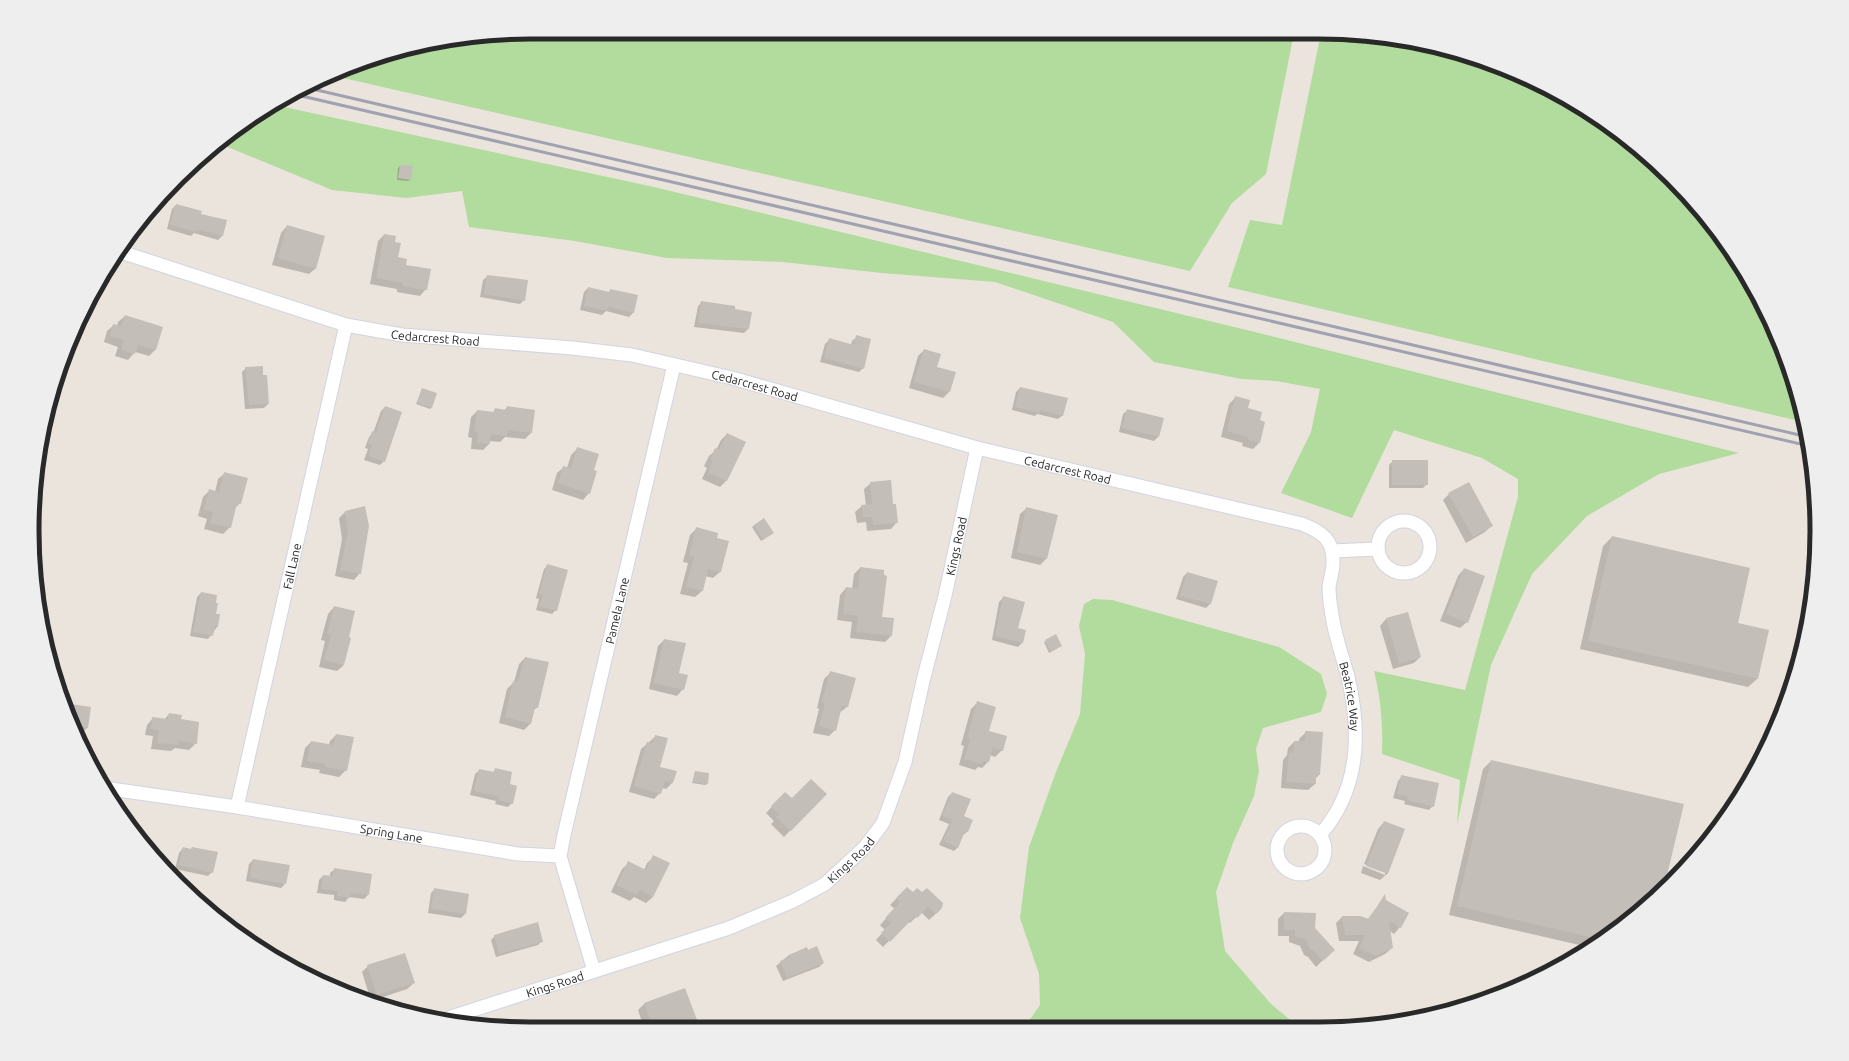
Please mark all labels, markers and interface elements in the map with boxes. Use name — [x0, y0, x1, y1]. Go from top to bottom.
street label: Cedarcrest Road — [390, 327, 480, 347]
street label: Cedarcrest Road — [711, 367, 799, 403]
street label: Cedarcrest Road — [1023, 453, 1112, 486]
street label: Kings Road — [943, 515, 968, 577]
street label: Fall Lane — [280, 542, 303, 590]
street label: Pamela Lane — [602, 576, 631, 645]
street label: Beatrice Way — [1337, 660, 1362, 731]
street label: Spring Lane — [359, 821, 424, 844]
street label: Kings Road — [824, 835, 877, 885]
street label: Kings Road — [524, 969, 585, 999]

